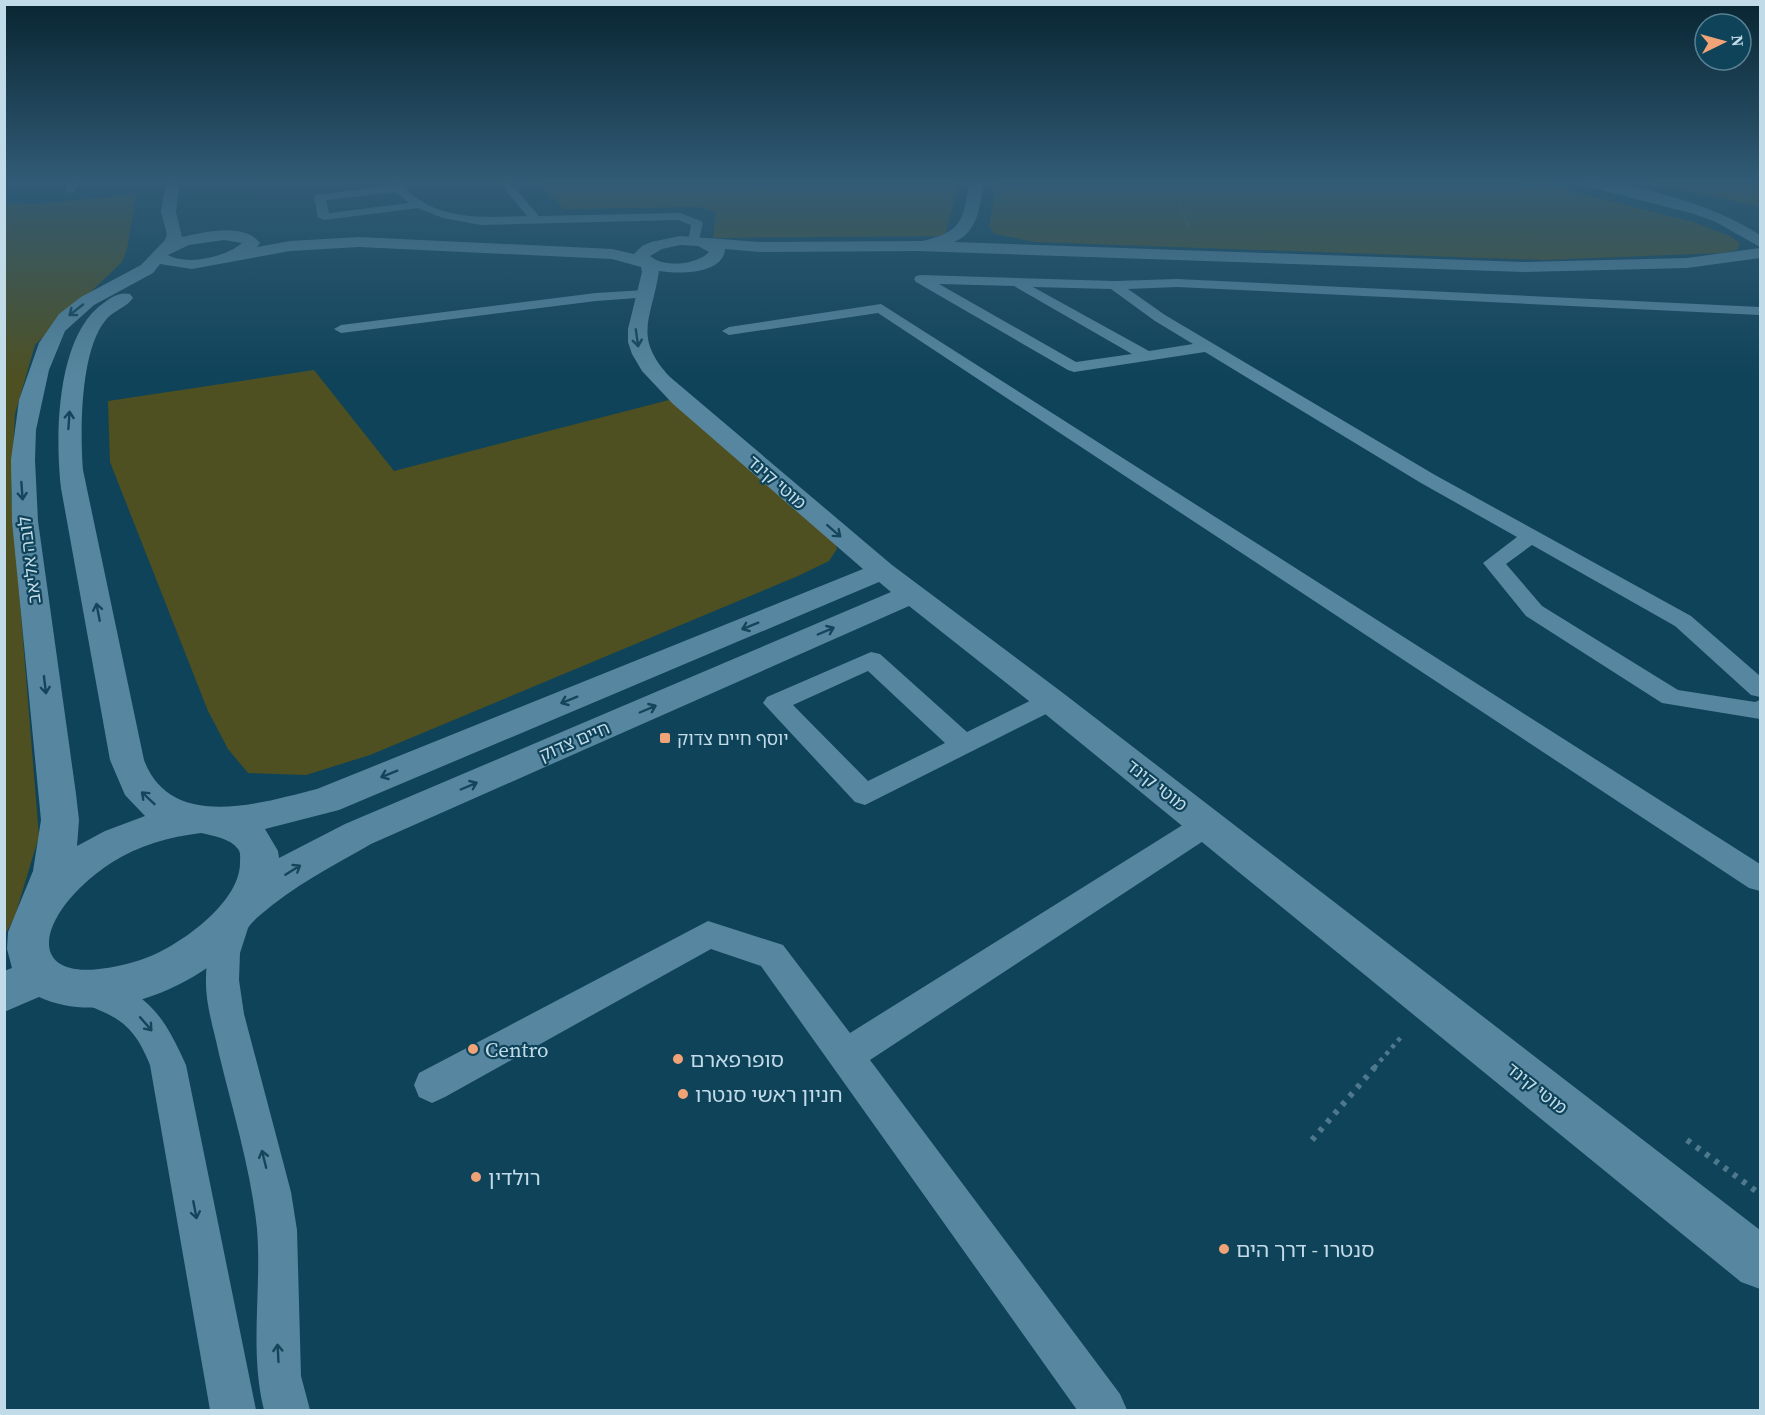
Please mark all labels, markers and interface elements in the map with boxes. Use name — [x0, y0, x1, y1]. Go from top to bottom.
north arrow — [1693, 12, 1753, 72]
text: N — [1726, 34, 1749, 48]
one-way arrow — [68, 304, 84, 317]
one-way arrow — [632, 328, 643, 347]
one-way arrow — [64, 411, 75, 431]
street label: מוטי קינד — [742, 449, 812, 515]
one-way arrow — [16, 481, 27, 501]
street label: לובה אליאב — [11, 515, 47, 605]
one-way arrow — [826, 524, 841, 538]
one-way arrow — [92, 603, 103, 623]
one-way arrow — [741, 621, 760, 632]
one-way arrow — [817, 625, 835, 636]
one-way arrow — [39, 674, 50, 694]
one-way arrow — [561, 695, 579, 706]
one-way arrow — [638, 702, 656, 714]
street label: חיים צדוק — [535, 715, 613, 767]
place label: יוסף חיים צדוק — [677, 726, 789, 751]
marker: יוסף חיים צדוק — [658, 731, 672, 745]
street label: מוטי קינד — [1121, 753, 1193, 817]
one-way arrow — [380, 769, 399, 780]
one-way arrow — [459, 780, 477, 792]
one-way arrow — [141, 791, 156, 805]
one-way arrow — [284, 863, 301, 875]
one-way arrow — [139, 1016, 153, 1031]
place label: Centro — [485, 1035, 549, 1064]
marker: Centro — [466, 1042, 480, 1056]
place label: סופרפארם — [690, 1045, 784, 1074]
marker: סופרפארם — [671, 1052, 685, 1066]
street label: מוטי קינד — [1501, 1056, 1573, 1120]
place label: חניון ראשי סנטרו — [695, 1080, 843, 1109]
marker: חניון ראשי סנטרו — [676, 1087, 690, 1101]
one-way arrow — [258, 1150, 270, 1169]
place label: רולדין — [488, 1163, 541, 1192]
marker: רולדין — [469, 1170, 483, 1184]
one-way arrow — [190, 1200, 201, 1220]
place label: סנטרו - דרך הים — [1236, 1235, 1375, 1264]
marker: סנטרו - דרך הים — [1217, 1242, 1231, 1256]
one-way arrow — [273, 1343, 284, 1363]

